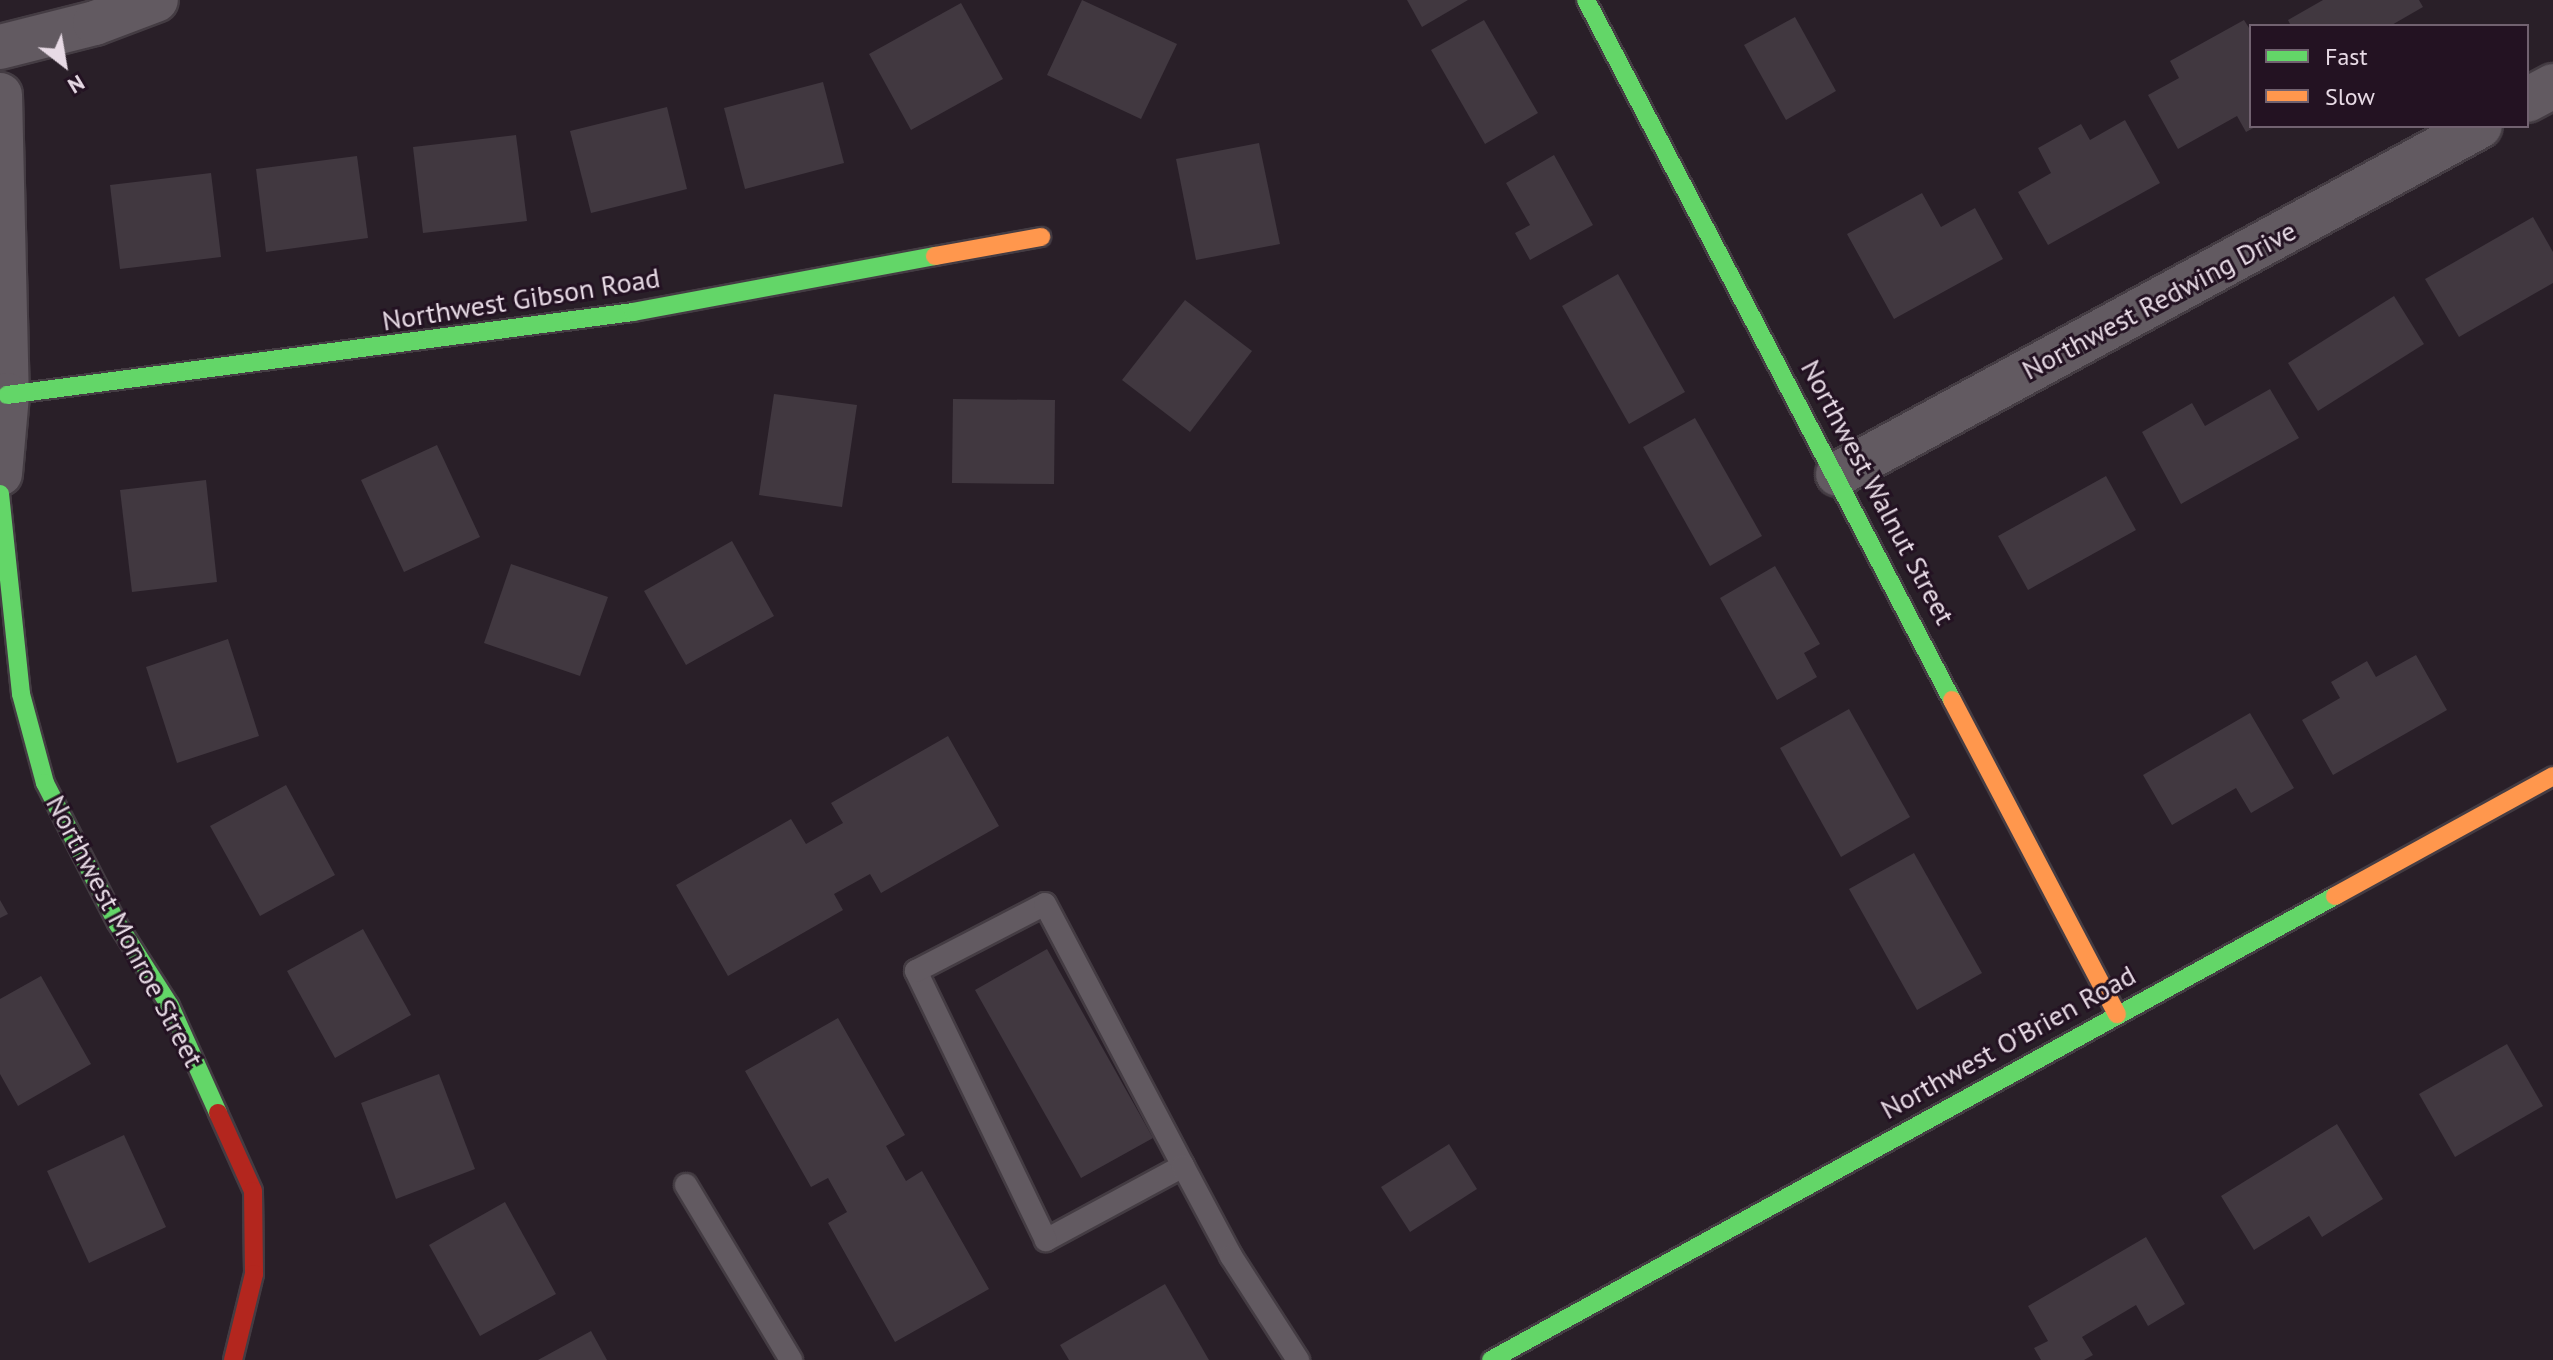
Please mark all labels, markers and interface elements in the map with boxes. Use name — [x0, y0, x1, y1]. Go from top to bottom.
north arrow — [24, 24, 104, 104]
legend — [2249, 24, 2529, 128]
text: Fast — [2325, 41, 2368, 72]
text: N — [63, 69, 90, 100]
text: Slow — [2325, 81, 2375, 112]
street label: Northwest Redwing Drive — [2016, 213, 2302, 387]
street label: Northwest Gibson Road — [380, 260, 662, 338]
street label: Northwest Walnut Street — [1794, 354, 1962, 630]
street label: Northwest Monroe Street — [39, 790, 211, 1072]
street label: Northwest O'Brien Road — [1875, 958, 2141, 1126]

